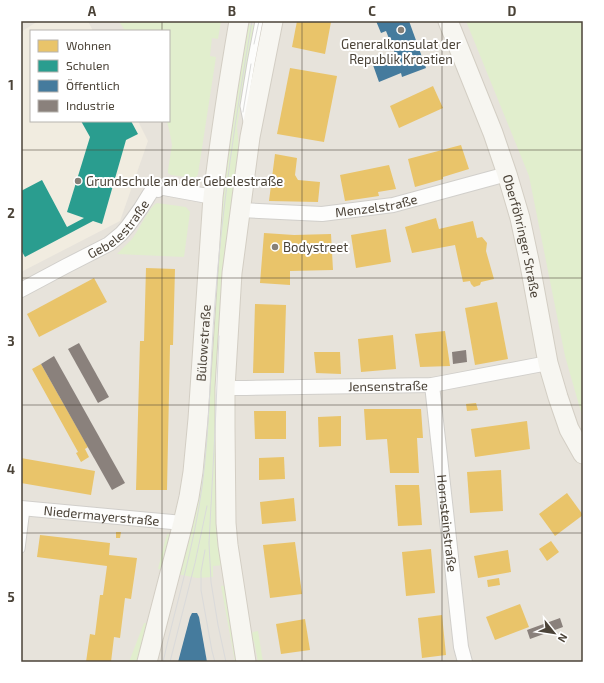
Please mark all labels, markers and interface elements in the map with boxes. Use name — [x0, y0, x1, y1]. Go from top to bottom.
text: A — [88, 3, 97, 19]
text: B — [228, 3, 236, 19]
text: C — [368, 3, 376, 19]
text: D — [508, 3, 517, 19]
marker: Generalkonsulat der Republik Kroatien — [396, 25, 406, 35]
legend — [30, 30, 170, 122]
place label: Generalkonsulat der Republik Kroatien — [341, 36, 461, 67]
text: Wohnen — [66, 38, 111, 52]
text: Schulen — [66, 58, 109, 72]
text: 1 — [8, 77, 14, 93]
text: Öffentlich — [66, 78, 120, 92]
text: Industrie — [66, 98, 115, 112]
street label: Oberföhringer Straße — [500, 172, 544, 299]
place label: Grundschule an der Gebelestraße — [86, 173, 283, 189]
marker: Grundschule an der Gebelestraße — [73, 176, 83, 186]
street label: Menzelstraße — [334, 191, 419, 220]
street label: Gebelestraße — [85, 197, 152, 262]
text: 2 — [7, 205, 15, 221]
place label: Bodystreet — [283, 239, 348, 255]
marker: Bodystreet — [270, 242, 280, 252]
street label: Bülowstraße — [193, 304, 214, 382]
text: 3 — [7, 333, 15, 349]
street label: Jensenstraße — [348, 377, 428, 394]
text: 4 — [7, 461, 15, 477]
street label: Hornsteinstraße — [434, 474, 461, 573]
street label: Niedermayerstraße — [43, 502, 160, 529]
text: 5 — [7, 589, 15, 605]
north arrow — [534, 613, 574, 653]
text: N — [555, 632, 571, 645]

